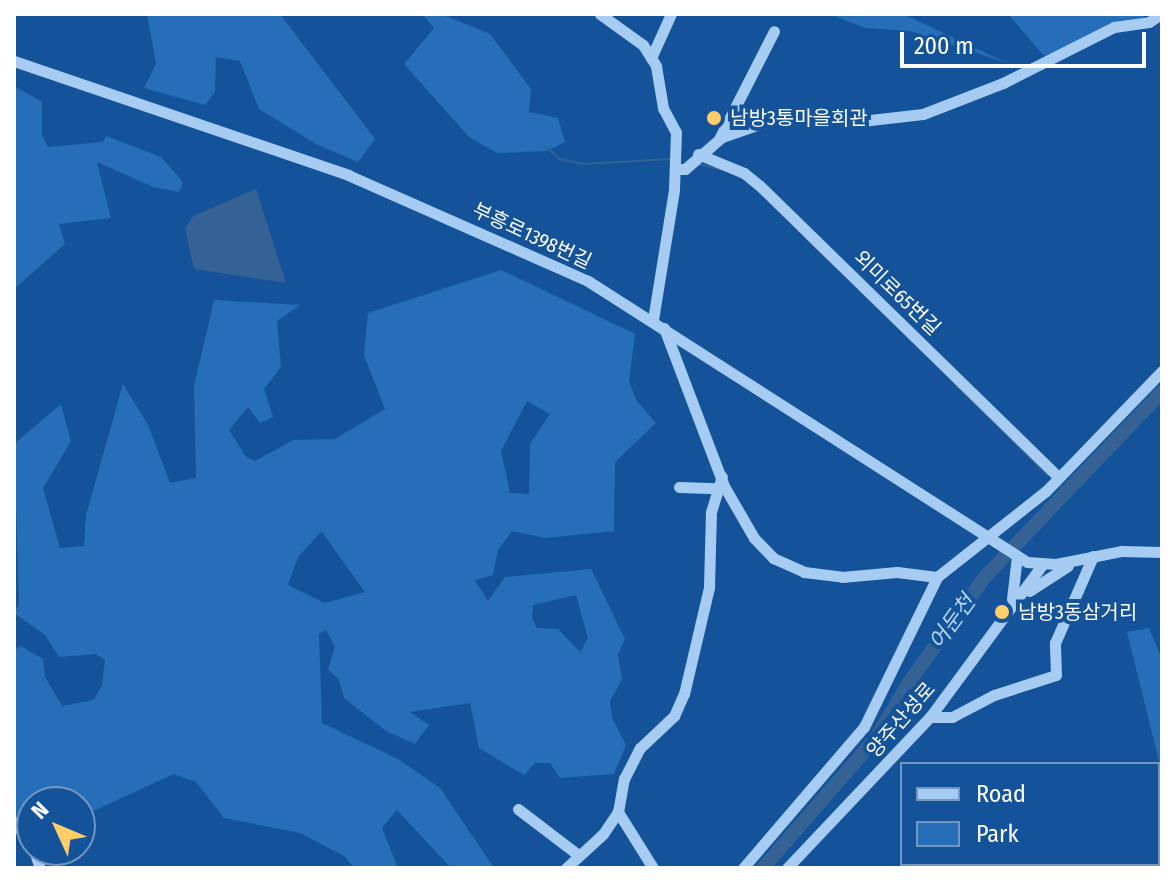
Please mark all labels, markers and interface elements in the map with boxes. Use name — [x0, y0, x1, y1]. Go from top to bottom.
scale bar — [904, 16, 1150, 66]
text: 200 m — [914, 32, 974, 60]
place label: 남방3통마을회관 — [730, 106, 868, 130]
marker: 남방3통마을회관 — [705, 109, 723, 127]
street label: 부흥로1398번길 — [469, 198, 595, 274]
street label: 외미로65번길 — [849, 246, 945, 340]
water label: 어둔천 — [923, 590, 981, 654]
place label: 남방3동삼거리 — [1018, 600, 1137, 624]
marker: 남방3동삼거리 — [993, 603, 1011, 621]
street label: 양주산성로 — [862, 677, 940, 763]
legend — [900, 762, 1160, 866]
text: Road — [976, 780, 1026, 808]
north arrow — [16, 786, 96, 866]
text: N — [26, 796, 54, 824]
text: Park — [976, 820, 1019, 848]

